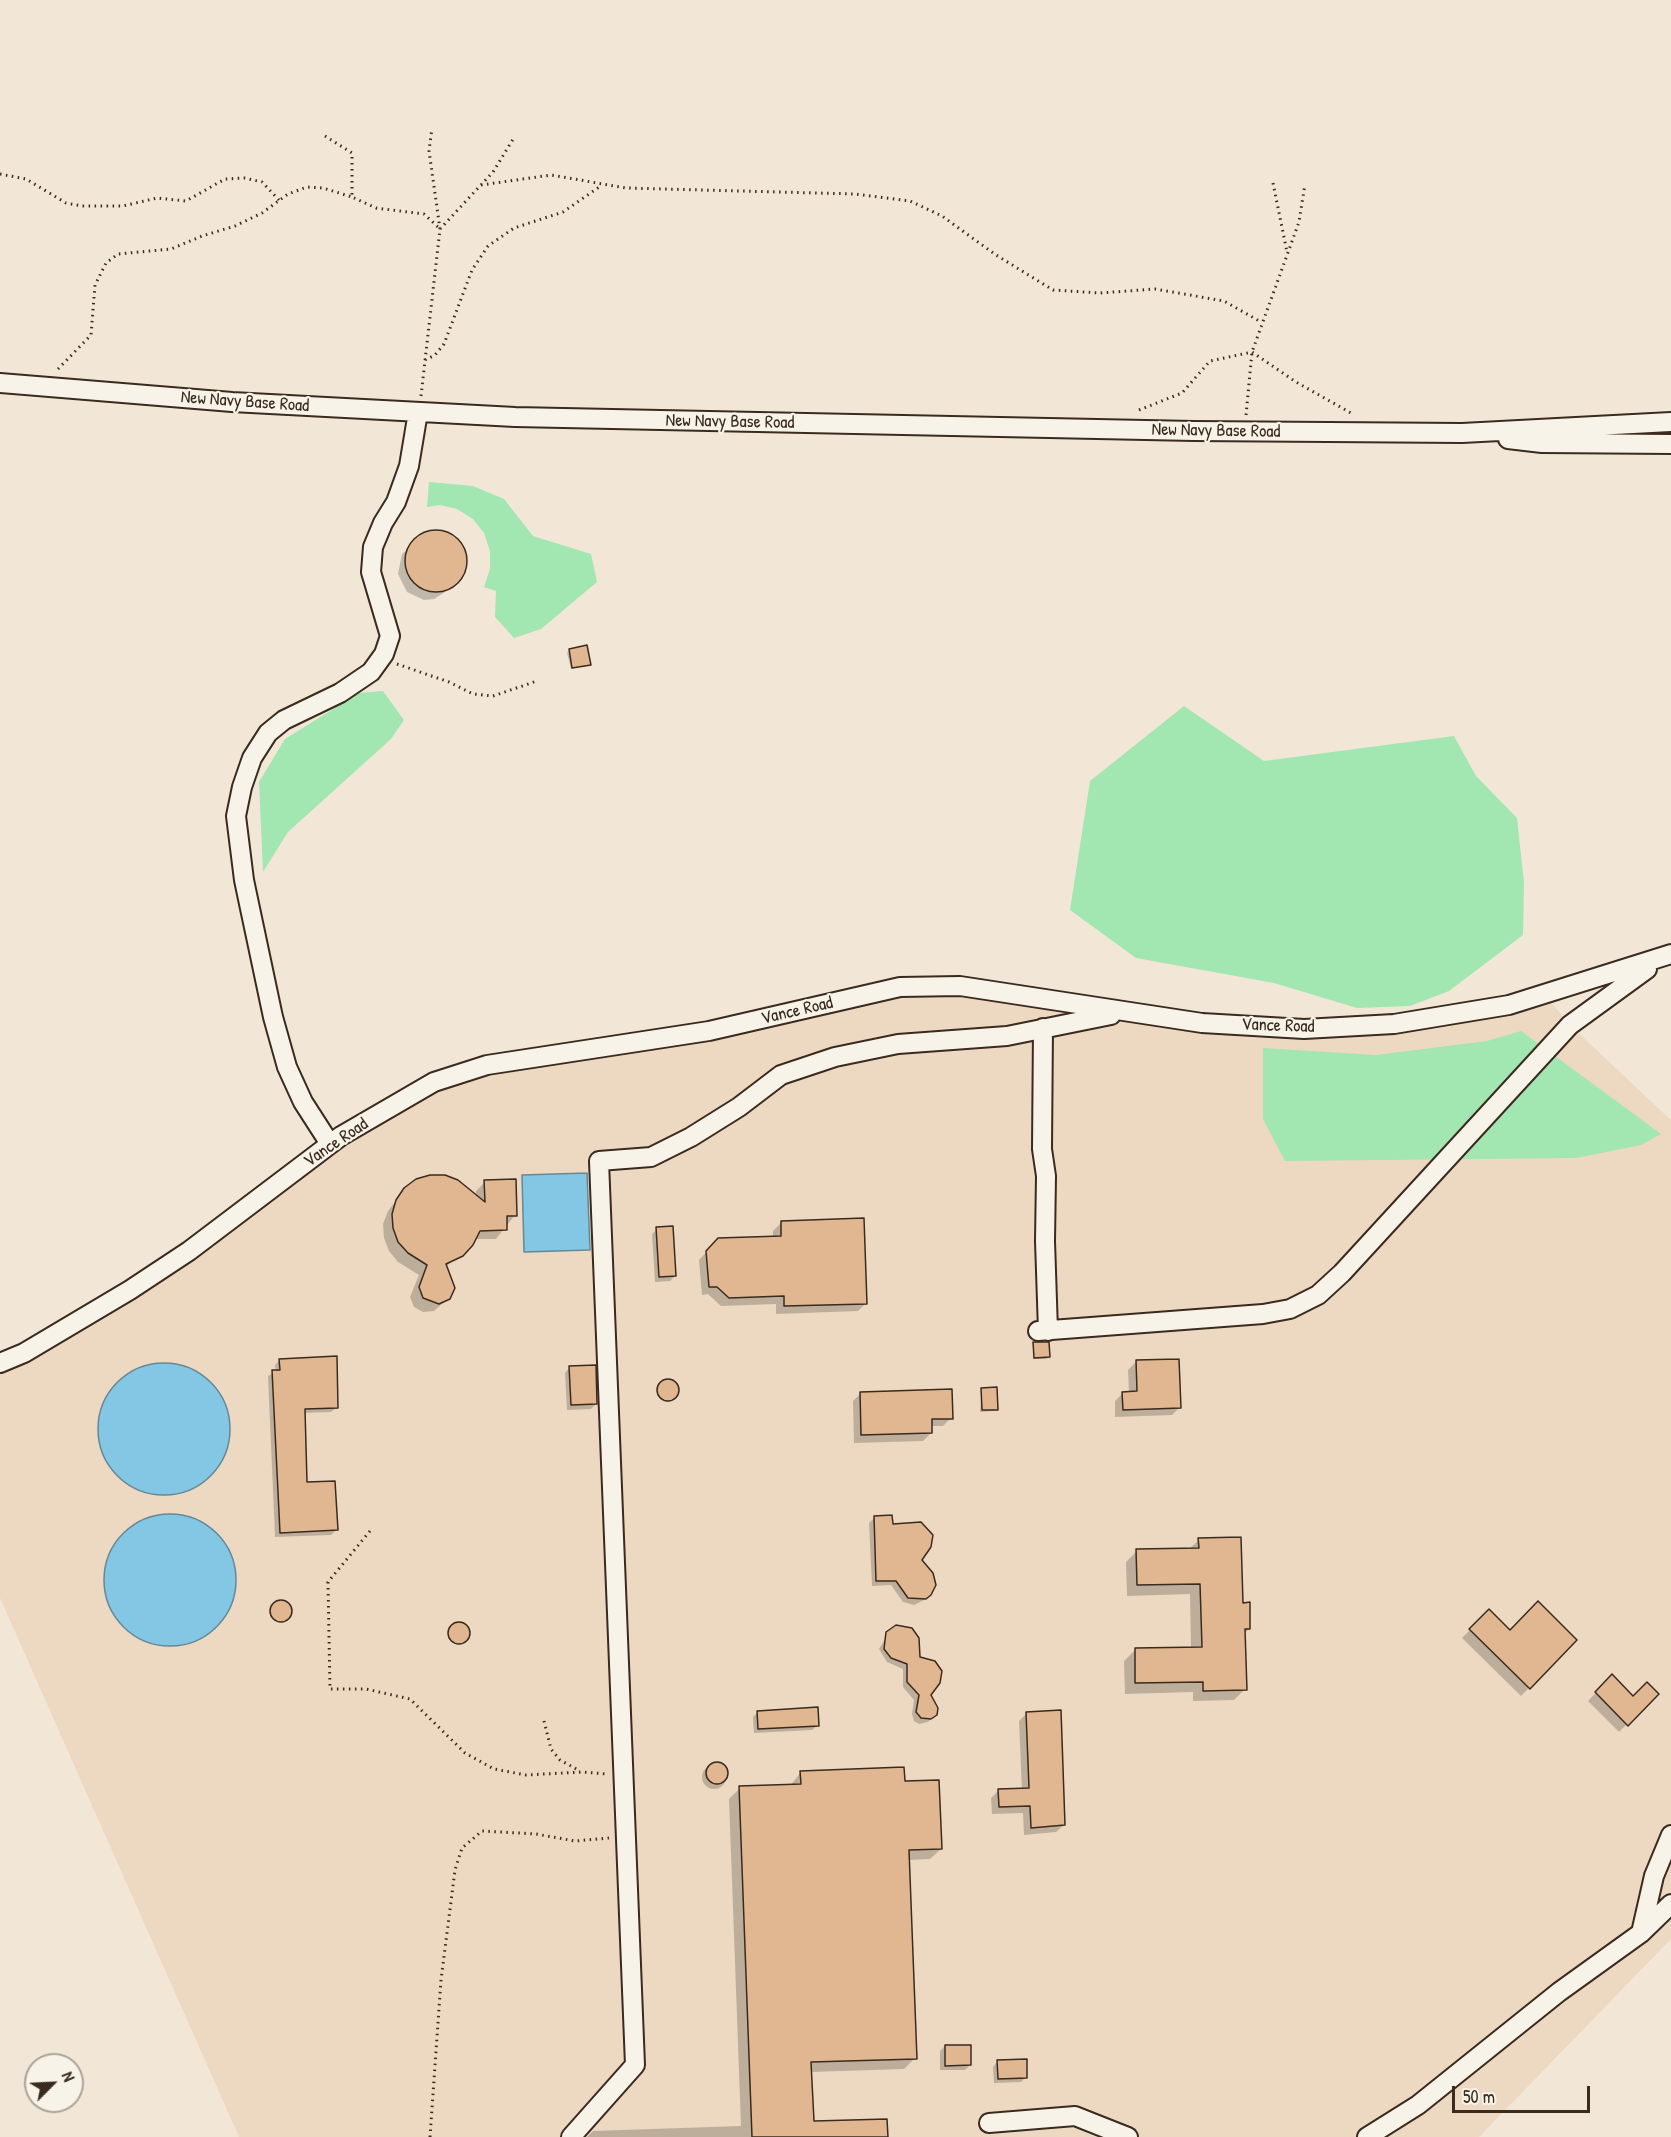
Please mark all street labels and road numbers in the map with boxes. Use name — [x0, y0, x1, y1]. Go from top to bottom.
street label: New Navy Base Road — [180, 387, 310, 417]
street label: New Navy Base Road — [665, 410, 795, 434]
street label: New Navy Base Road — [1151, 419, 1281, 443]
street label: Vance Road — [759, 992, 835, 1030]
street label: Vance Road — [1241, 1014, 1315, 1038]
street label: Vance Road — [300, 1114, 372, 1172]

